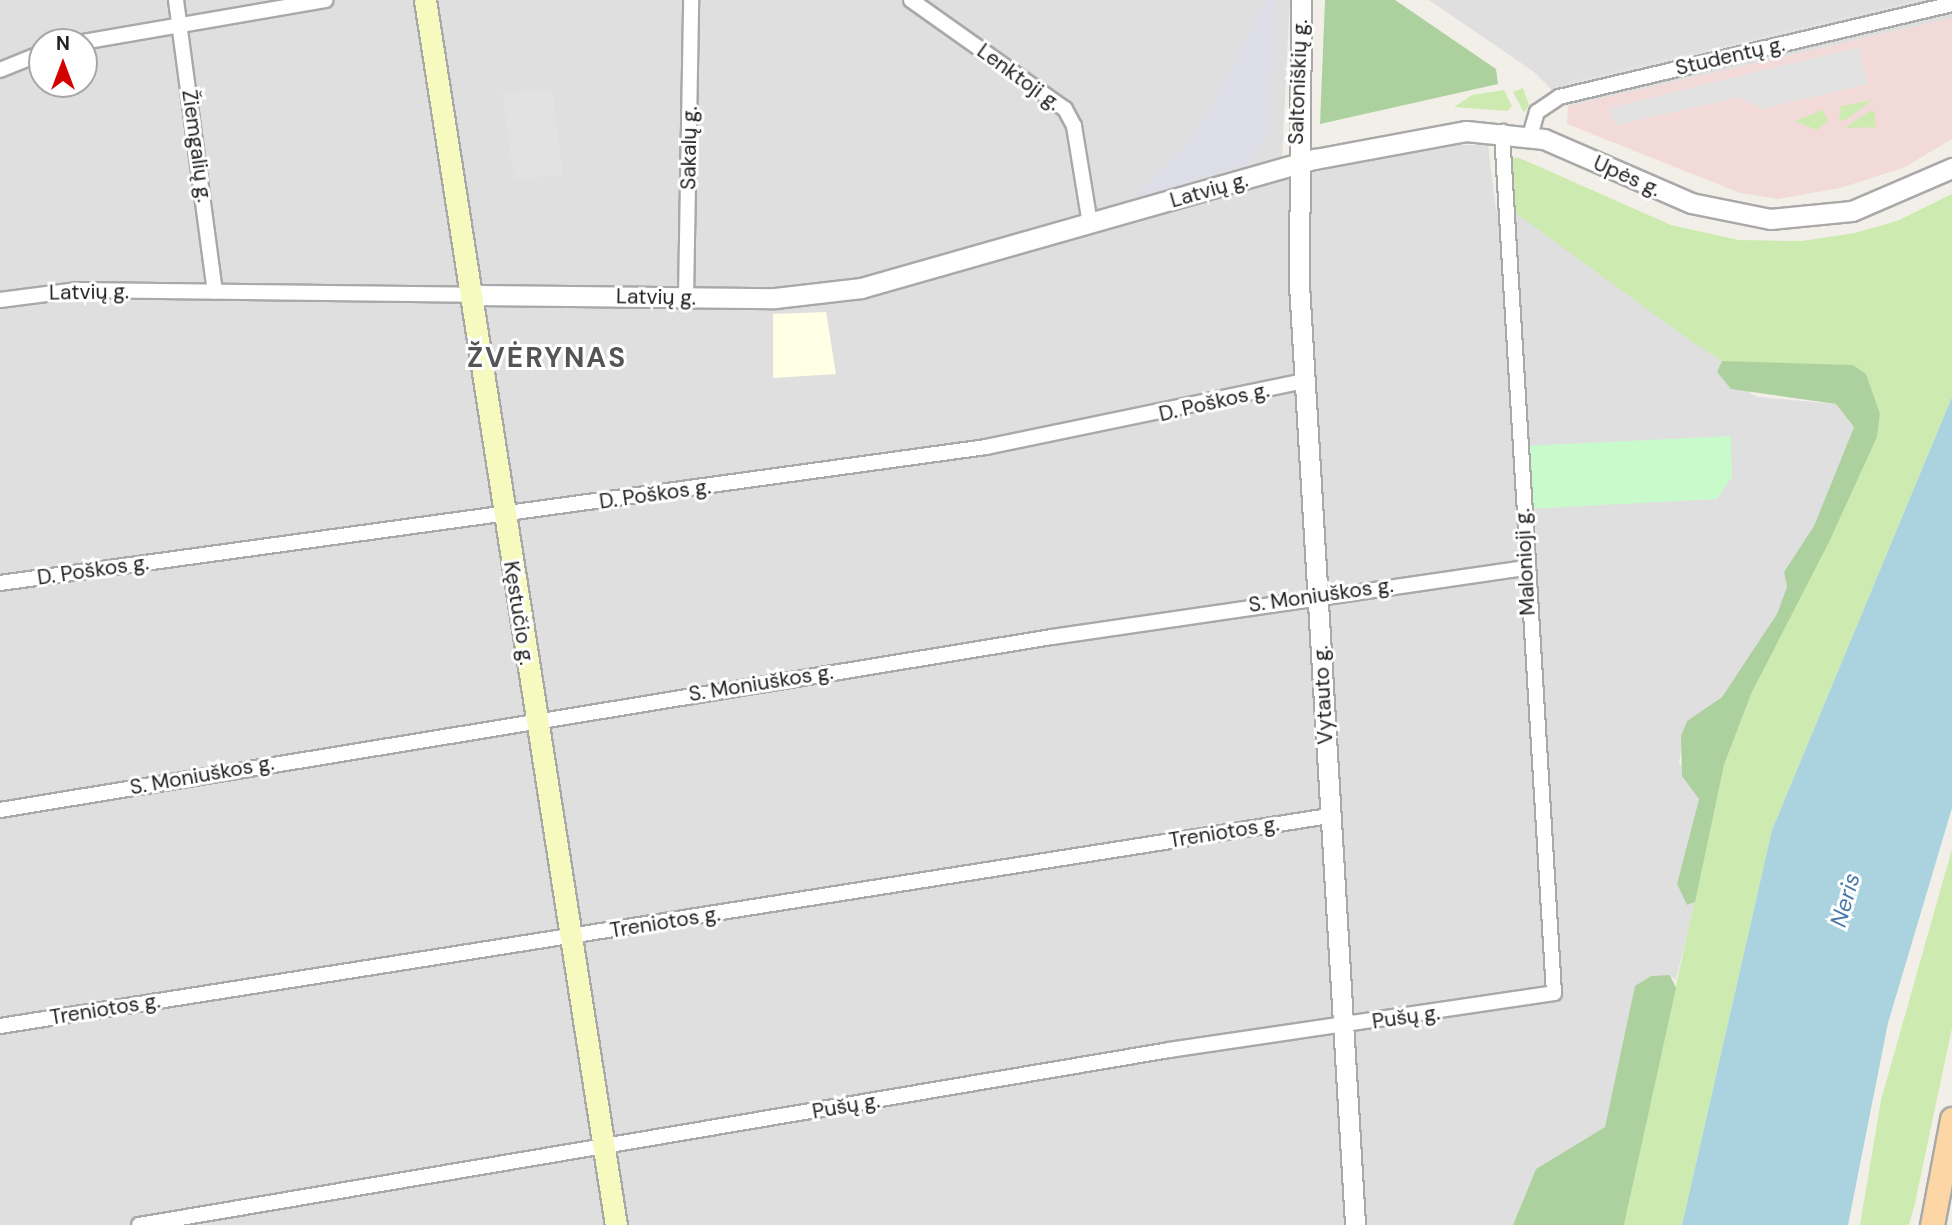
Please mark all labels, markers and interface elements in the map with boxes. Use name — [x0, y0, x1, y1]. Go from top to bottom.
street label: Saltoniškių g. — [1283, 19, 1313, 145]
north arrow — [28, 28, 98, 98]
text: N — [56, 31, 70, 56]
street label: Studentų g. — [1673, 31, 1787, 81]
street label: Lenktoji g. — [972, 38, 1066, 116]
street label: Žiemgalių g. — [177, 88, 217, 204]
street label: Sakalų g. — [676, 106, 702, 190]
street label: Upės g. — [1590, 150, 1664, 202]
street label: Latvių g. — [1167, 167, 1251, 213]
street label: Latvių g. — [49, 279, 129, 305]
street label: Latvių g. — [616, 284, 696, 310]
district label: ŽVĖRYNAS — [468, 341, 626, 375]
street label: D. Poškos g. — [1156, 377, 1272, 427]
street label: D. Poškos g. — [598, 474, 712, 514]
street label: Malonioji g. — [1510, 508, 1540, 616]
street label: D. Poškos g. — [36, 550, 150, 590]
street label: Kęstučio g. — [498, 559, 540, 667]
street label: S. Moniuškos g. — [1247, 572, 1395, 618]
street label: Vytauto g. — [1308, 645, 1338, 745]
street label: S. Moniuškos g. — [687, 659, 835, 707]
street label: S. Moniuškos g. — [128, 750, 276, 800]
street label: Treniotos g. — [1167, 811, 1281, 853]
water label: Neris — [1824, 870, 1866, 930]
street label: Treniotos g. — [608, 901, 722, 943]
street label: Treniotos g. — [48, 988, 162, 1030]
street label: Pušų g. — [1370, 1000, 1442, 1034]
street label: Pušų g. — [810, 1088, 882, 1124]

